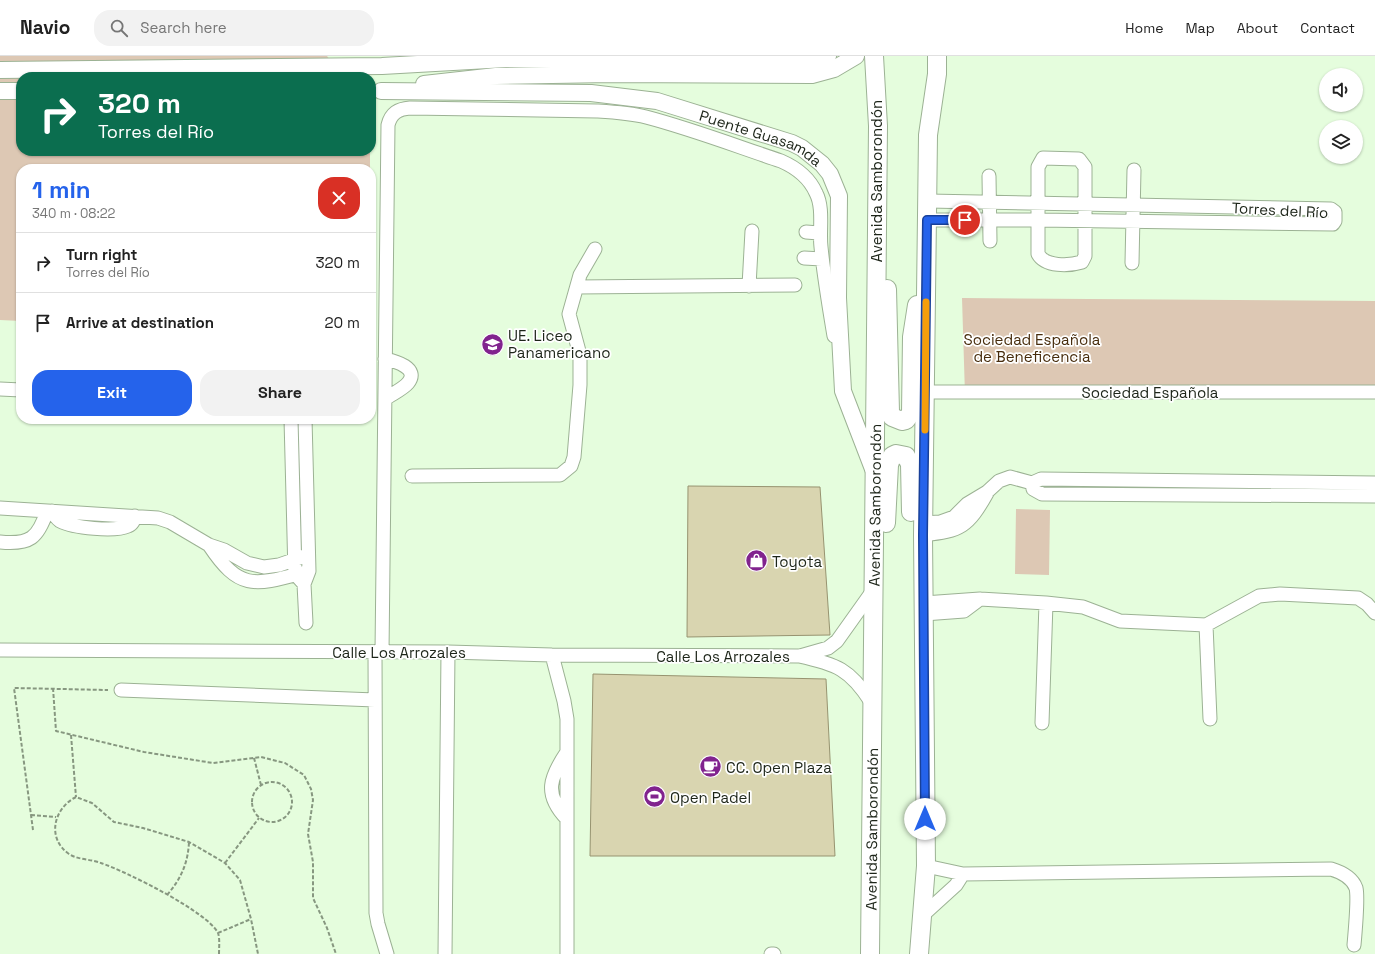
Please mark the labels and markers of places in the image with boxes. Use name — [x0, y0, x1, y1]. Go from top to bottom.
pin — [948, 203, 982, 237]
place label: UE. Liceo Panamericano — [508, 326, 610, 362]
school or university icon: UE. Liceo Panamericano — [480, 331, 506, 357]
shop icon: Toyota — [743, 548, 769, 574]
place label: Toyota — [772, 552, 823, 571]
cafe icon: CC. Open Plaza — [698, 754, 724, 780]
place label: CC. Open Plaza — [726, 758, 832, 777]
sports icon: Open Padel — [641, 784, 667, 810]
place label: Open Padel — [670, 788, 751, 807]

